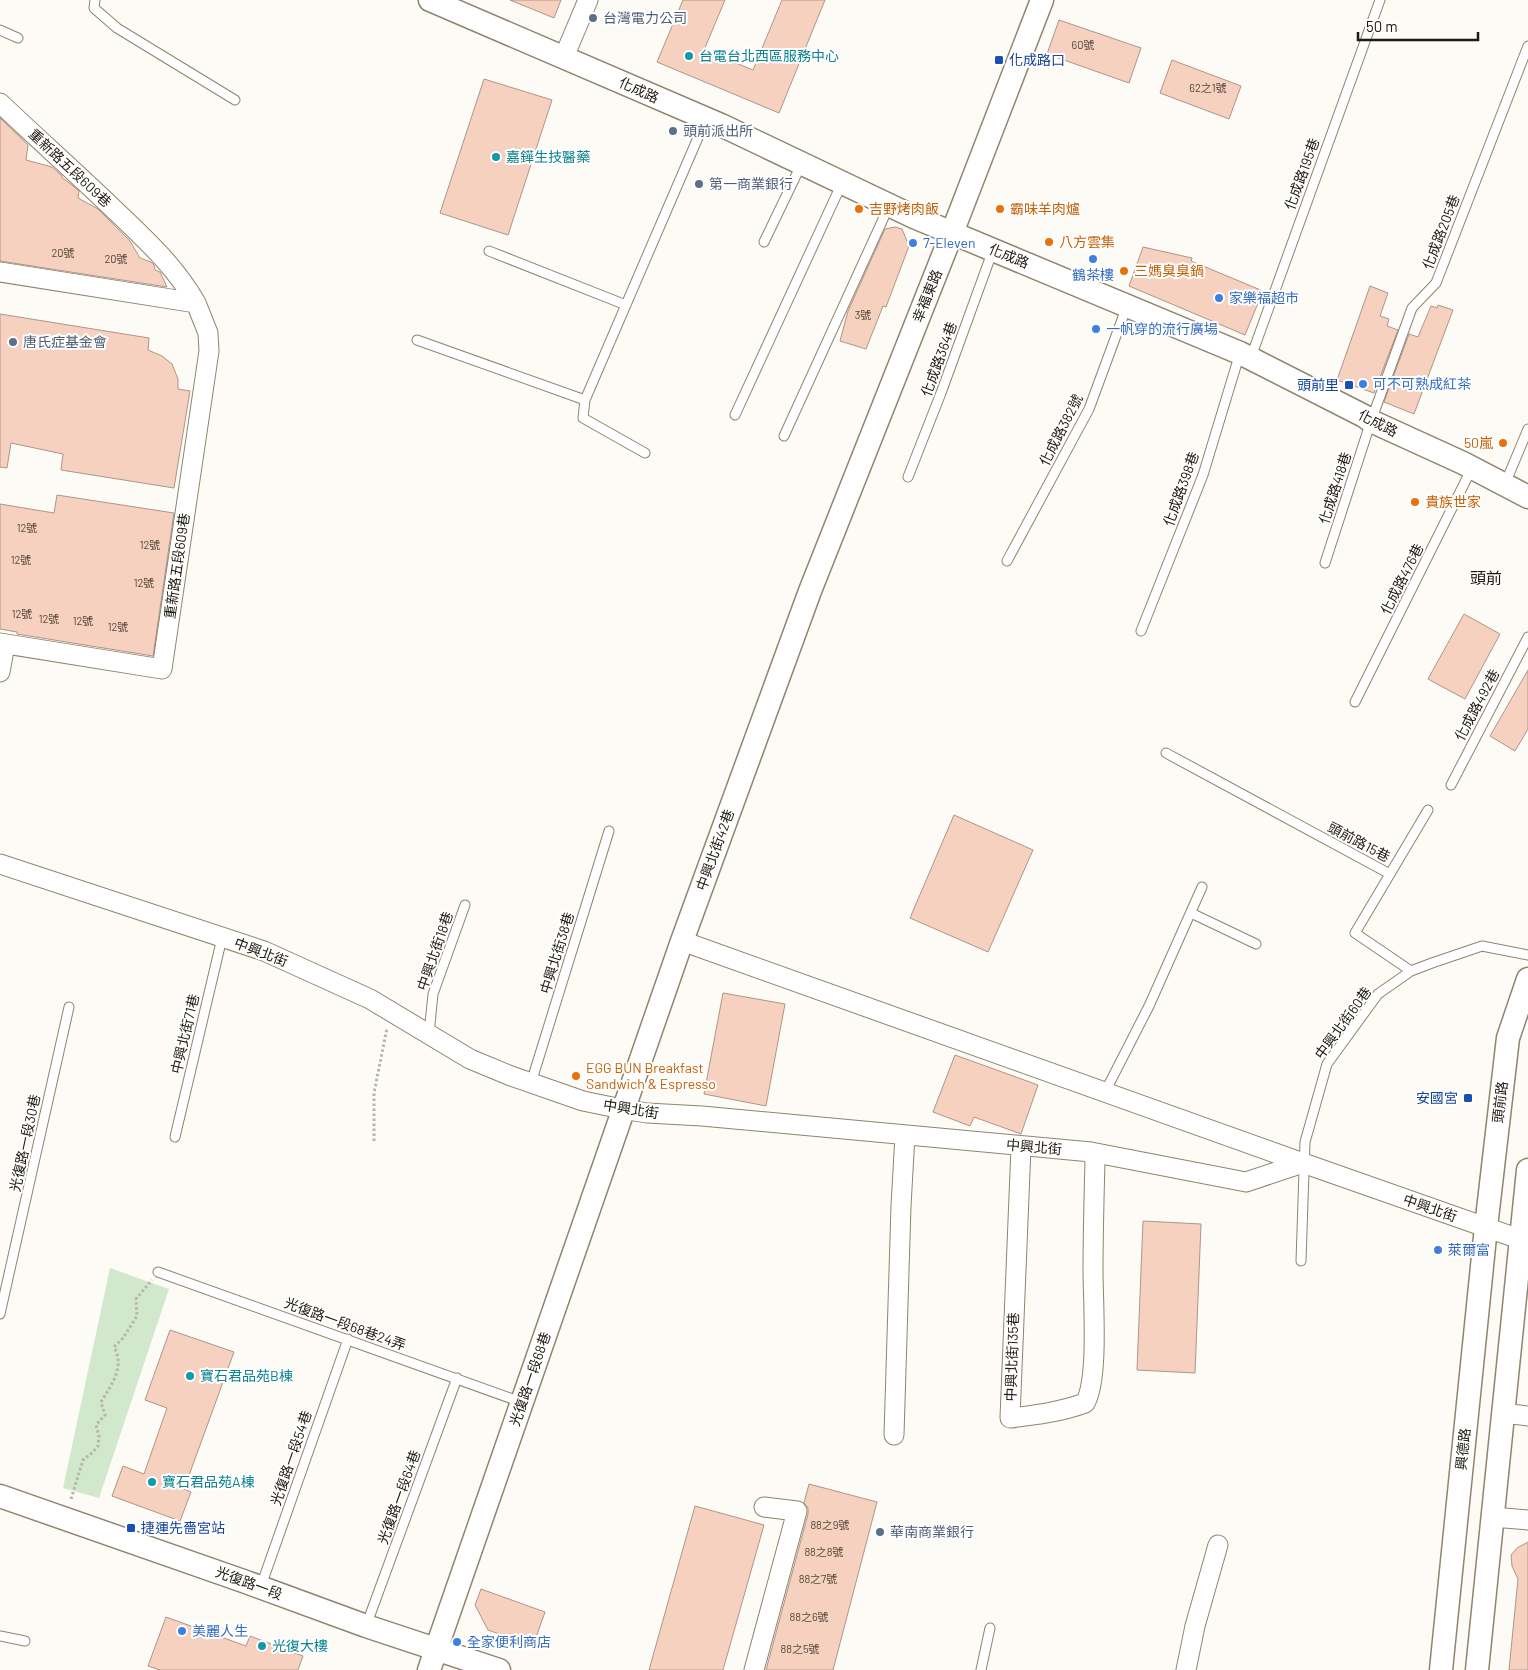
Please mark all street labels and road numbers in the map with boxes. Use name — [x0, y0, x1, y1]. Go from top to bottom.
street label: 化成路 — [617, 73, 662, 106]
street label: 重新路五段609巷 — [26, 125, 115, 210]
street label: 化成路195巷 — [1281, 135, 1322, 212]
street label: 化成路205巷 — [1419, 192, 1463, 272]
street label: 化成路 — [987, 240, 1032, 271]
street label: 幸福東路 — [908, 267, 945, 325]
street label: 化成路364巷 — [917, 319, 960, 398]
street label: 化成路382號 — [1035, 391, 1086, 468]
street label: 化成路 — [1356, 405, 1401, 440]
street label: 化成路398巷 — [1159, 449, 1202, 528]
street label: 化成路418巷 — [1315, 450, 1354, 526]
street label: 重新路五段609巷 — [161, 512, 192, 620]
street label: 化成路476巷 — [1376, 541, 1427, 617]
street label: 化成路492巷 — [1451, 666, 1502, 743]
street label: 中興北街42巷 — [692, 807, 737, 893]
street label: 頭前路15巷 — [1325, 818, 1393, 865]
street label: 中興北街18巷 — [413, 909, 456, 992]
street label: 中興北街38巷 — [536, 910, 577, 996]
street label: 中興北街 — [232, 934, 290, 970]
street label: 中興北街60巷 — [1311, 983, 1374, 1062]
street label: 中興北街71巷 — [167, 992, 202, 1076]
street label: 頭前路 — [1489, 1080, 1510, 1124]
street label: 光復路一段30巷 — [6, 1093, 43, 1193]
street label: 中興北街 — [602, 1096, 660, 1121]
street label: 中興北街 — [1005, 1136, 1063, 1157]
street label: 中興北街 — [1401, 1190, 1459, 1225]
street label: 光復路一段68巷24弄 — [282, 1294, 408, 1353]
street label: 中興北街135巷 — [1001, 1312, 1022, 1402]
street label: 光復路一段68巷 — [505, 1329, 554, 1428]
street label: 光復路一段54巷 — [266, 1408, 315, 1507]
street label: 興德路 — [1452, 1427, 1473, 1471]
street label: 光復路一段64巷 — [374, 1447, 423, 1546]
street label: 光復路一段 — [213, 1563, 285, 1602]

